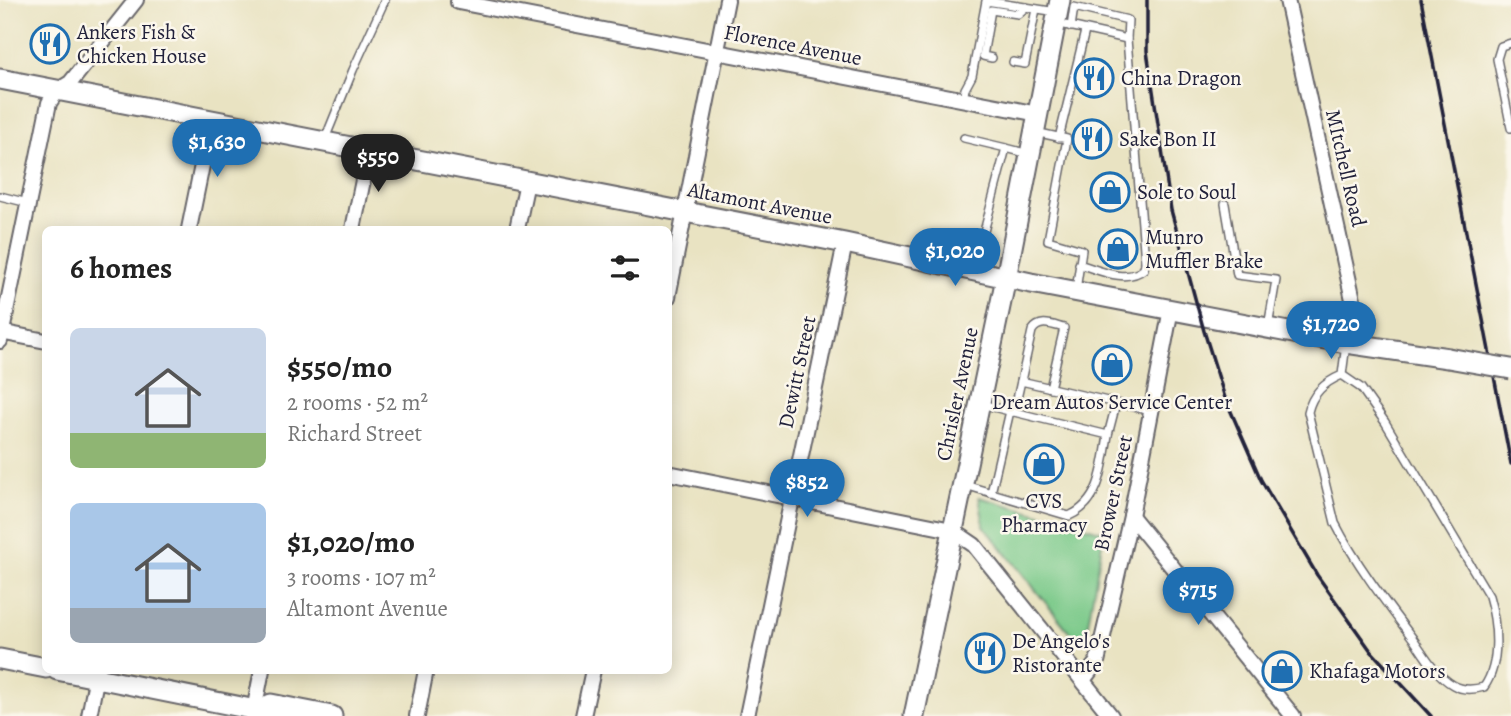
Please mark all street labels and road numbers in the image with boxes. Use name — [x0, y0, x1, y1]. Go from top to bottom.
street label: Florence Avenue — [722, 18, 864, 72]
street label: MItchell Road — [1319, 106, 1373, 230]
street label: Altamont Avenue — [684, 175, 835, 231]
street label: Dewitt Street — [771, 313, 823, 431]
street label: Chrisler Avenue — [929, 325, 985, 463]
street label: Brower Street — [1087, 432, 1139, 554]

